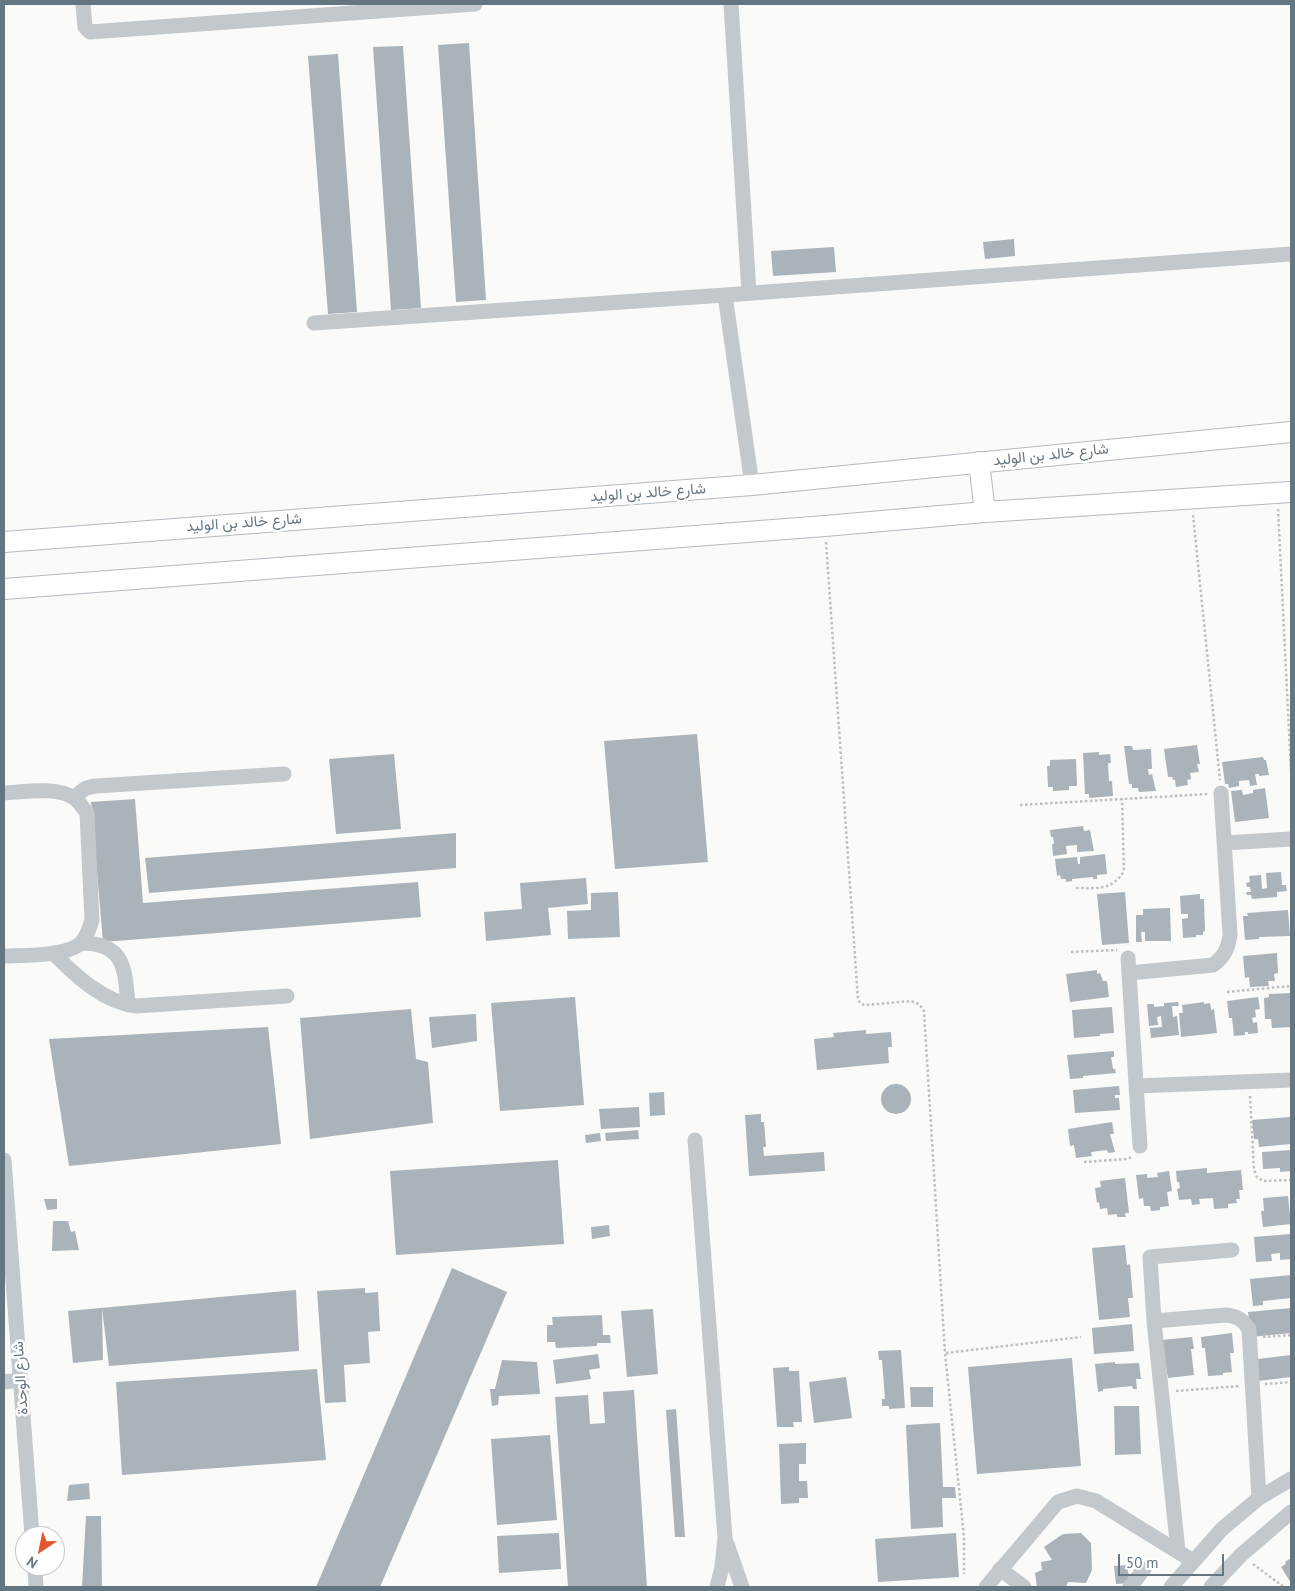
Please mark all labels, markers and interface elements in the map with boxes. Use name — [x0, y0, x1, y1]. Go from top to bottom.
street label: شارع خالد بن الوليد — [992, 440, 1110, 470]
street label: شارع خالد بن الوليد — [590, 480, 706, 506]
street label: شارع خالد بن الوليد — [186, 510, 302, 536]
street label: شارع الوحدة — [9, 1341, 33, 1415]
north arrow — [15, 1526, 65, 1576]
scale bar — [1120, 1544, 1226, 1576]
text: N — [23, 1553, 41, 1573]
text: 50 m — [1126, 1553, 1159, 1572]

